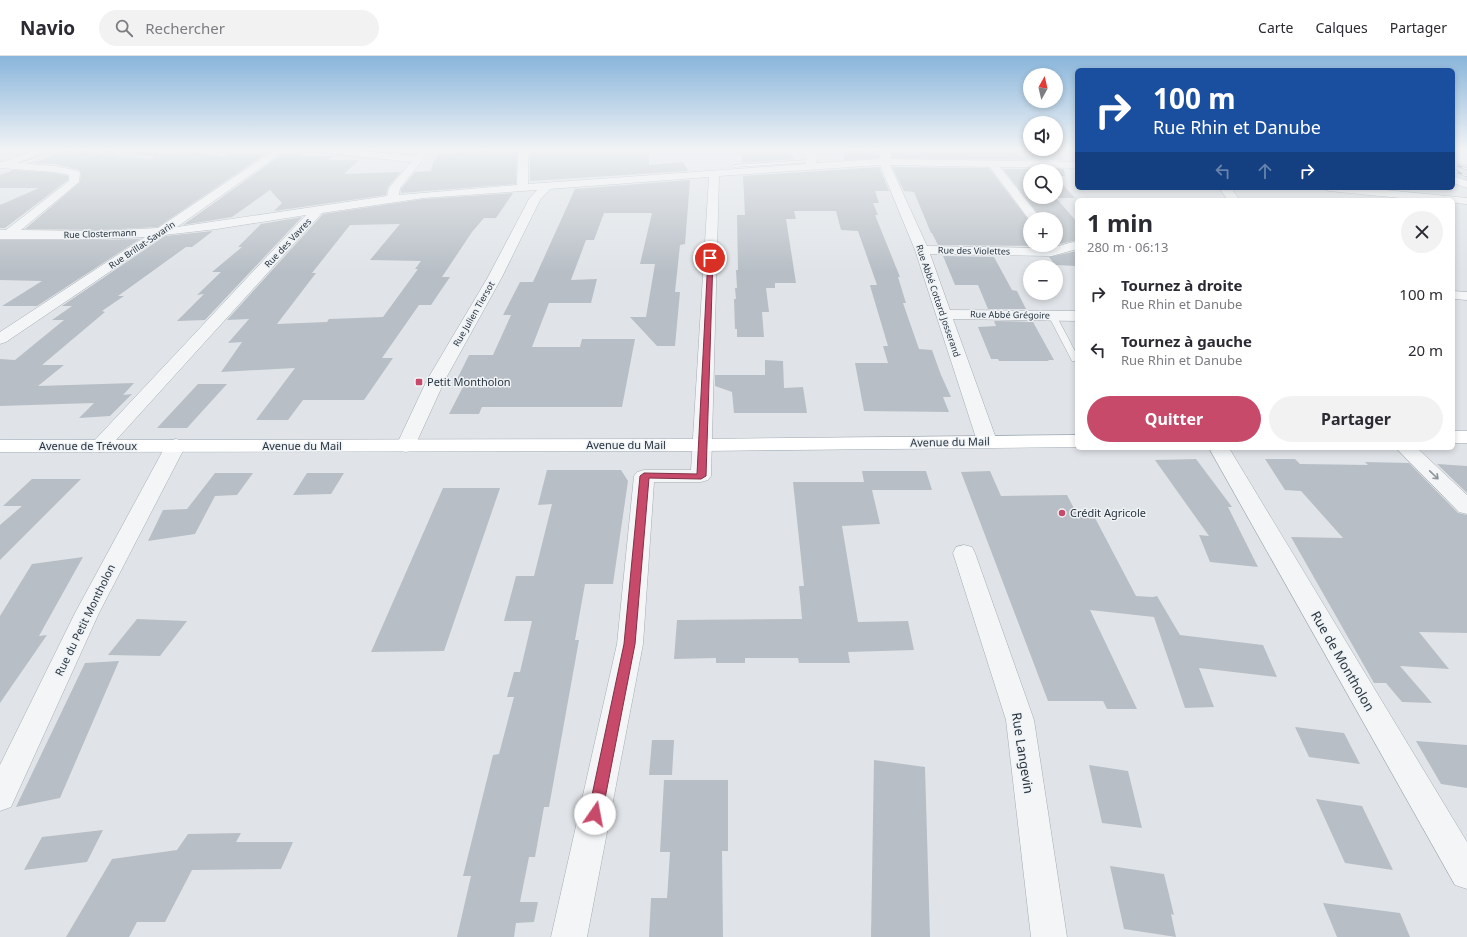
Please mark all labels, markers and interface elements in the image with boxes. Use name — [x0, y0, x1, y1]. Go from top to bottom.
search box — [99, 10, 379, 46]
text: Navio — [20, 15, 75, 41]
icon: search — [113, 17, 135, 39]
text: Rechercher — [145, 18, 225, 38]
text: Carte — [1258, 18, 1294, 37]
text: Calques — [1316, 18, 1368, 37]
text: Partager — [1390, 18, 1447, 37]
north arrow — [1023, 68, 1063, 108]
map controls — [1023, 68, 1063, 300]
text: 100 m — [1153, 79, 1236, 117]
icon: right — [1087, 84, 1139, 136]
text: Rue Rhin et Danube — [1153, 115, 1321, 139]
button: sound — [1023, 116, 1063, 156]
icon: left — [1212, 160, 1234, 182]
icon: ahead — [1254, 160, 1276, 182]
icon: right — [1296, 160, 1318, 182]
button: search — [1023, 164, 1063, 204]
text: 1 min — [1087, 206, 1153, 239]
button: close — [1401, 211, 1443, 253]
button: + — [1023, 212, 1063, 252]
street label: Rue des Vavres — [261, 215, 314, 270]
street label: Rue Brillat-Savarin — [106, 218, 177, 272]
street label: Rue Clostermann — [63, 226, 137, 241]
text: 280 m · 06:13 — [1087, 238, 1168, 256]
pin — [693, 241, 727, 275]
street label: Rue Abbé Cottard Josserand — [913, 243, 964, 359]
street label: Rue des Violettes — [938, 243, 1010, 258]
icon: arrive — [699, 247, 721, 269]
button: − — [1023, 260, 1063, 300]
text: Tournez à droite — [1121, 275, 1242, 295]
street label: Rue Julien Tiersot — [450, 278, 498, 349]
icon: right — [1087, 283, 1109, 305]
text: 100 m — [1399, 284, 1443, 304]
text: Rue Rhin et Danube — [1121, 295, 1242, 313]
street label: Rue Abbé Grégoire — [970, 307, 1050, 322]
text: Tournez à gauche — [1121, 331, 1252, 351]
icon: left — [1087, 339, 1109, 361]
text: 20 m — [1408, 340, 1443, 360]
text: Rue Rhin et Danube — [1121, 351, 1242, 369]
place label: Petit Montholon — [427, 374, 511, 389]
marker: Petit Montholon — [414, 377, 424, 387]
button: Quitter — [1087, 396, 1261, 442]
button: Partager — [1269, 396, 1443, 442]
street label: Avenue du Mail — [910, 433, 990, 450]
street label: Avenue du Mail — [586, 437, 666, 452]
street label: Avenue de Trévoux — [39, 438, 137, 453]
street label: Avenue du Mail — [262, 438, 342, 453]
one-way arrow — [1429, 470, 1439, 480]
place label: Crédit Agricole — [1070, 505, 1146, 520]
marker: Crédit Agricole — [1057, 508, 1067, 518]
street label: Rue du Petit Montholon — [51, 561, 118, 678]
street label: Rue de Montholon — [1307, 608, 1379, 714]
street label: Rue Langevin — [1008, 711, 1038, 795]
position arrow — [574, 793, 616, 835]

